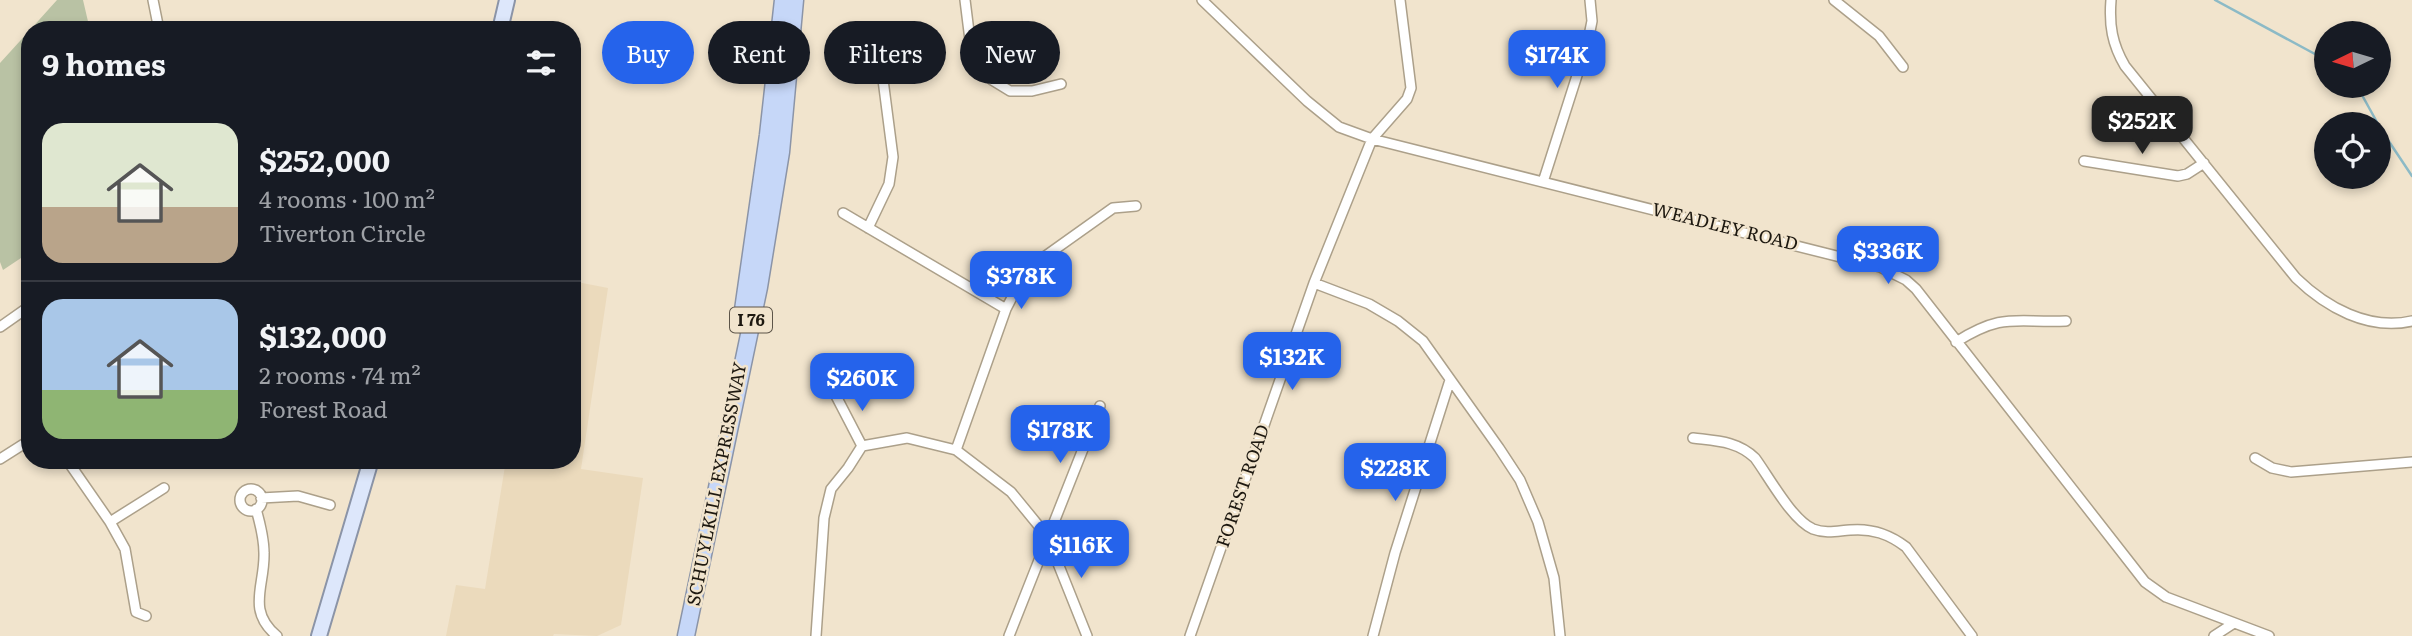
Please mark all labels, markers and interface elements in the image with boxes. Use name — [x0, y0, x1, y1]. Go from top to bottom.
chip: Buy — [602, 21, 694, 84]
chip: Rent — [708, 21, 810, 84]
chip: Filters — [824, 21, 946, 84]
chip: New — [960, 21, 1060, 84]
north arrow — [2314, 21, 2390, 98]
map controls — [2314, 21, 2391, 189]
pin: $174K — [1508, 31, 1606, 90]
text: $174K — [1524, 36, 1590, 70]
text: 9 homes — [42, 41, 166, 85]
icon: filters — [522, 44, 560, 82]
pin: $252K — [2093, 96, 2191, 156]
text: $252K — [2108, 102, 2176, 136]
button: locate — [2314, 112, 2391, 189]
text: $252,000 — [259, 137, 390, 181]
icon: home — [98, 151, 182, 235]
text: 4 rooms · 100 m² — [259, 181, 435, 215]
street label: WEADLEY ROAD — [1650, 194, 1801, 257]
text: Tiverton Circle — [259, 215, 426, 249]
pin: $336K — [1839, 226, 1937, 286]
text: $336K — [1853, 232, 1923, 266]
pin: $378K — [972, 252, 1070, 311]
text: $378K — [986, 257, 1056, 291]
road number: I 76 — [730, 308, 772, 332]
text: $132,000 — [259, 313, 387, 357]
icon: home — [98, 327, 182, 411]
pin: $132K — [1243, 332, 1341, 392]
text: $132K — [1259, 338, 1325, 372]
pin: $260K — [813, 354, 911, 413]
text: 2 rooms · 74 m² — [259, 357, 421, 391]
street label: SCHUYLKILL EXPRESSWAY — [679, 359, 752, 608]
text: $260K — [826, 359, 898, 393]
text: Forest Road — [259, 391, 388, 425]
pin: $178K — [1011, 406, 1109, 465]
text: $178K — [1027, 411, 1093, 445]
street label: FOREST ROAD — [1208, 420, 1275, 551]
pin: $228K — [1346, 444, 1444, 503]
text: $228K — [1360, 449, 1430, 483]
pin: $116K — [1032, 520, 1130, 580]
text: $116K — [1049, 526, 1113, 560]

